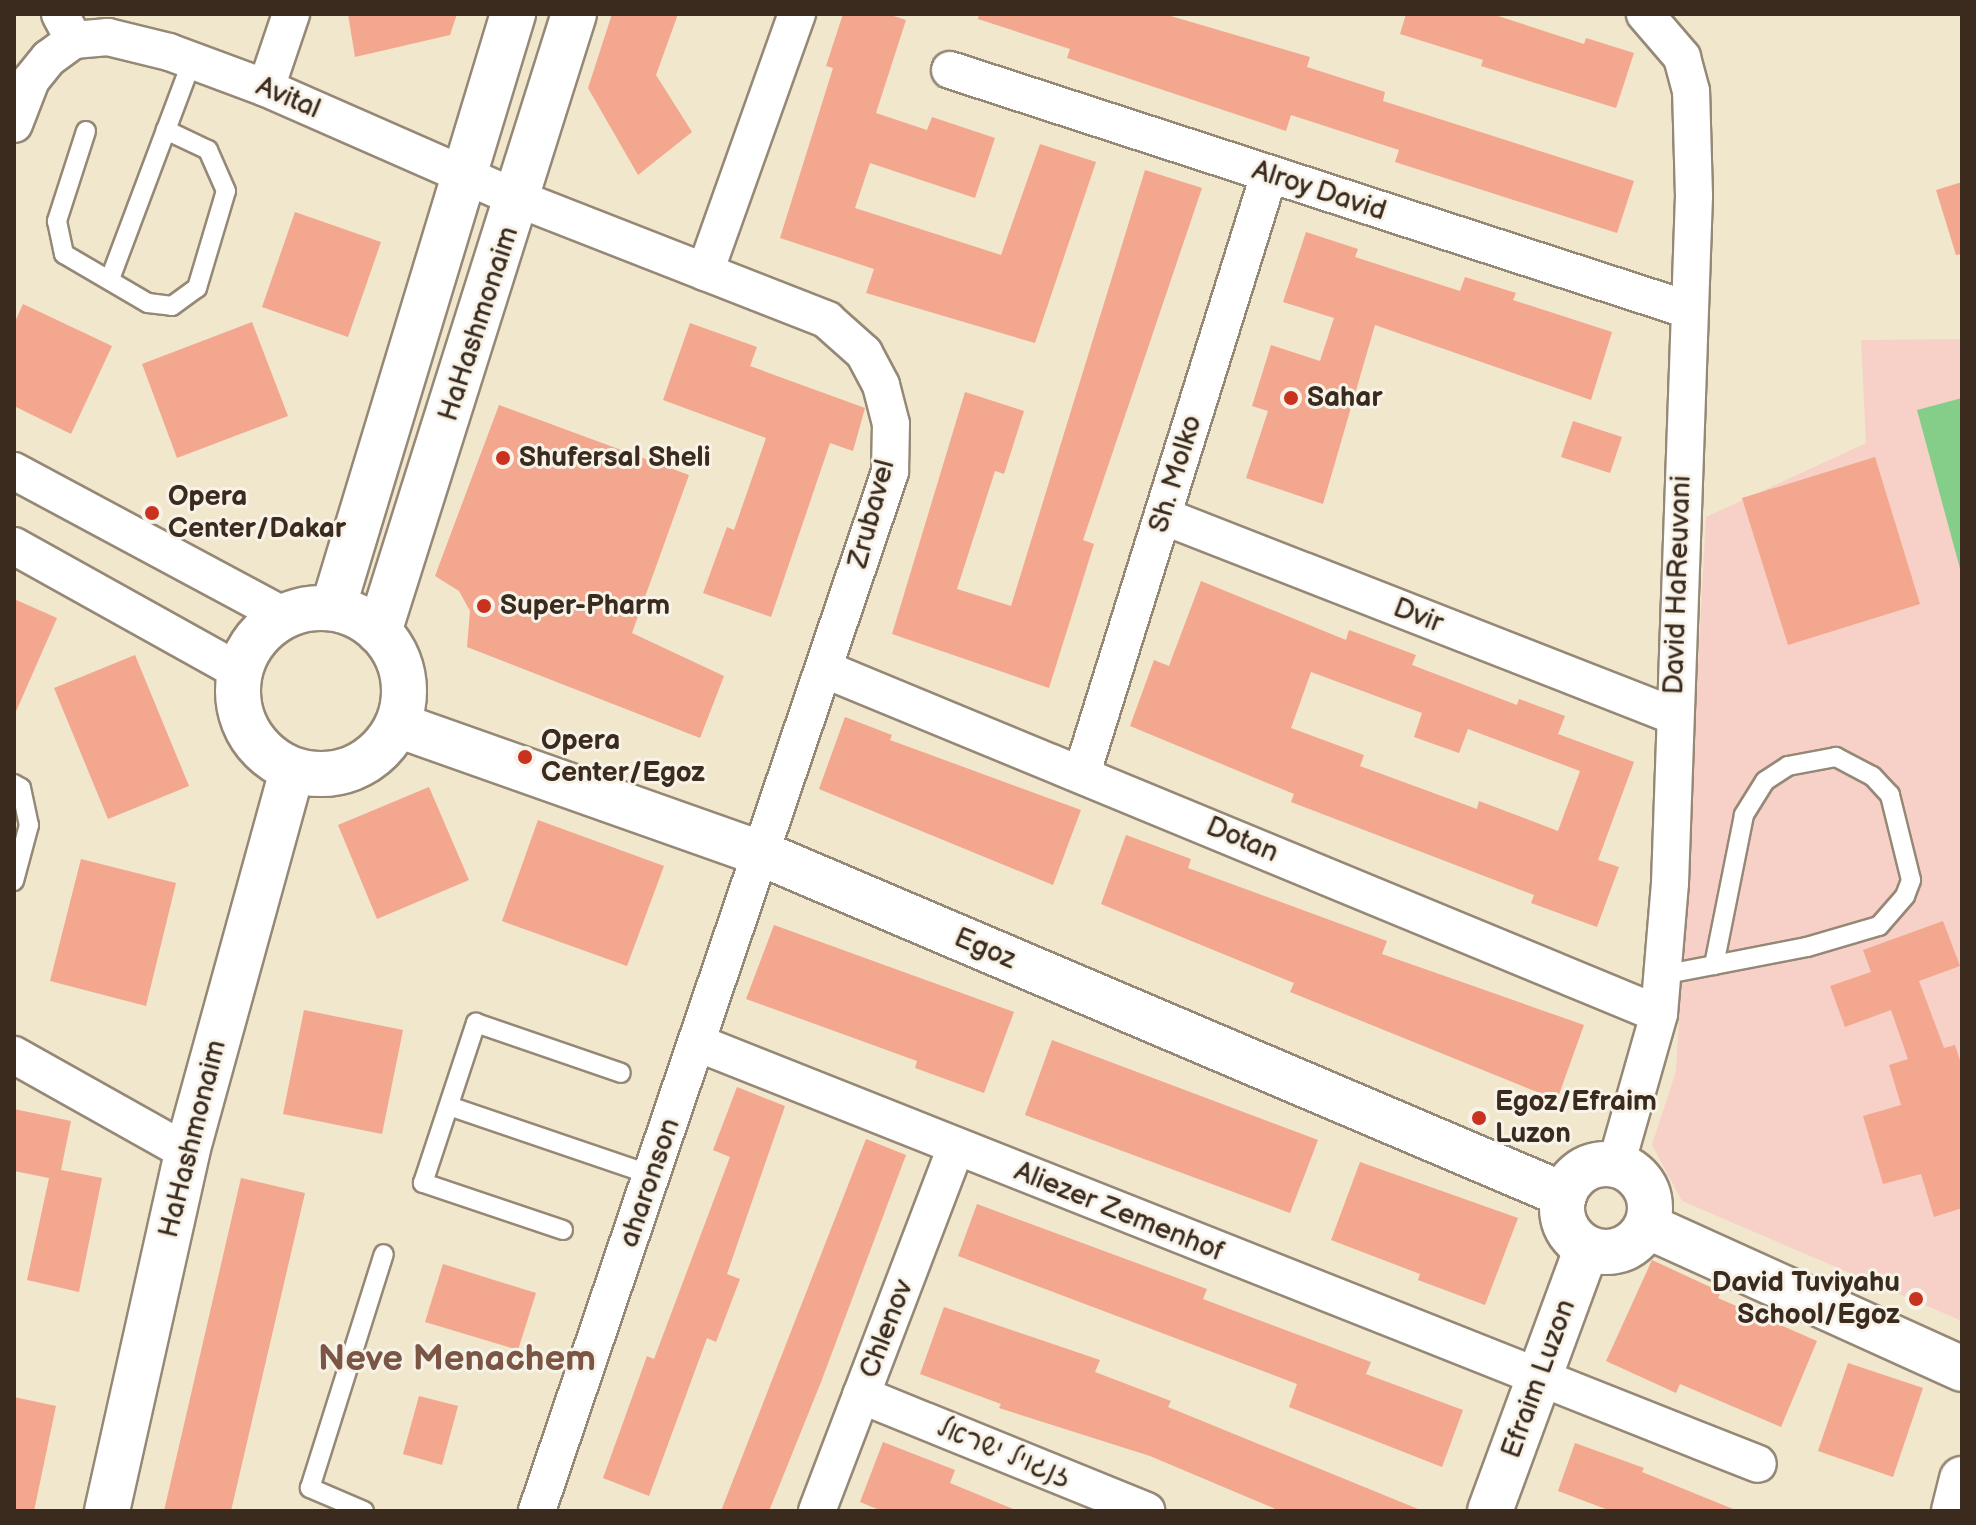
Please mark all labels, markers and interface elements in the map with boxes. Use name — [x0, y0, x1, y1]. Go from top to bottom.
street label: Avital — [251, 70, 325, 126]
street label: Alroy David — [1247, 153, 1391, 229]
street label: HaHashmonaim — [432, 223, 526, 425]
place label: Sahar — [1307, 381, 1383, 415]
marker: Sahar — [1282, 389, 1300, 407]
street label: Sh. Molko — [1142, 411, 1210, 537]
place label: Shufersal Sheli — [519, 441, 710, 475]
marker: Shufersal Sheli — [494, 449, 512, 467]
street label: Zrubavel — [841, 456, 903, 572]
street label: David HaReuvani — [1657, 475, 1699, 695]
place label: Opera Center/Dakar — [168, 480, 346, 546]
marker: Opera Center/Dakar — [143, 504, 161, 522]
place label: Super-Pharm — [500, 589, 670, 623]
street label: Dvir — [1388, 591, 1448, 641]
marker: Super-Pharm — [475, 597, 493, 615]
place label: Opera Center/Egoz — [541, 724, 705, 790]
marker: Opera Center/Egoz — [516, 748, 534, 766]
street label: Dotan — [1201, 810, 1283, 870]
street label: Egoz — [949, 921, 1021, 977]
street label: HaHashmonaim — [152, 1037, 234, 1241]
place label: Egoz/Efraim Luzon — [1495, 1085, 1657, 1151]
marker: Egoz/Efraim Luzon — [1470, 1109, 1488, 1127]
street label: aharonson — [612, 1114, 688, 1252]
street label: Aliezer Zemenhof — [1009, 1155, 1229, 1269]
place label: David Tuviyahu School/Egoz — [1712, 1266, 1900, 1332]
street label: Chlenov — [853, 1275, 921, 1383]
marker: David Tuviyahu School/Egoz — [1907, 1290, 1925, 1308]
street label: Efraim Luzon — [1495, 1295, 1583, 1463]
district label: Neve Menachem — [318, 1338, 596, 1382]
street label: זנגויל ישראל — [932, 1411, 1076, 1495]

